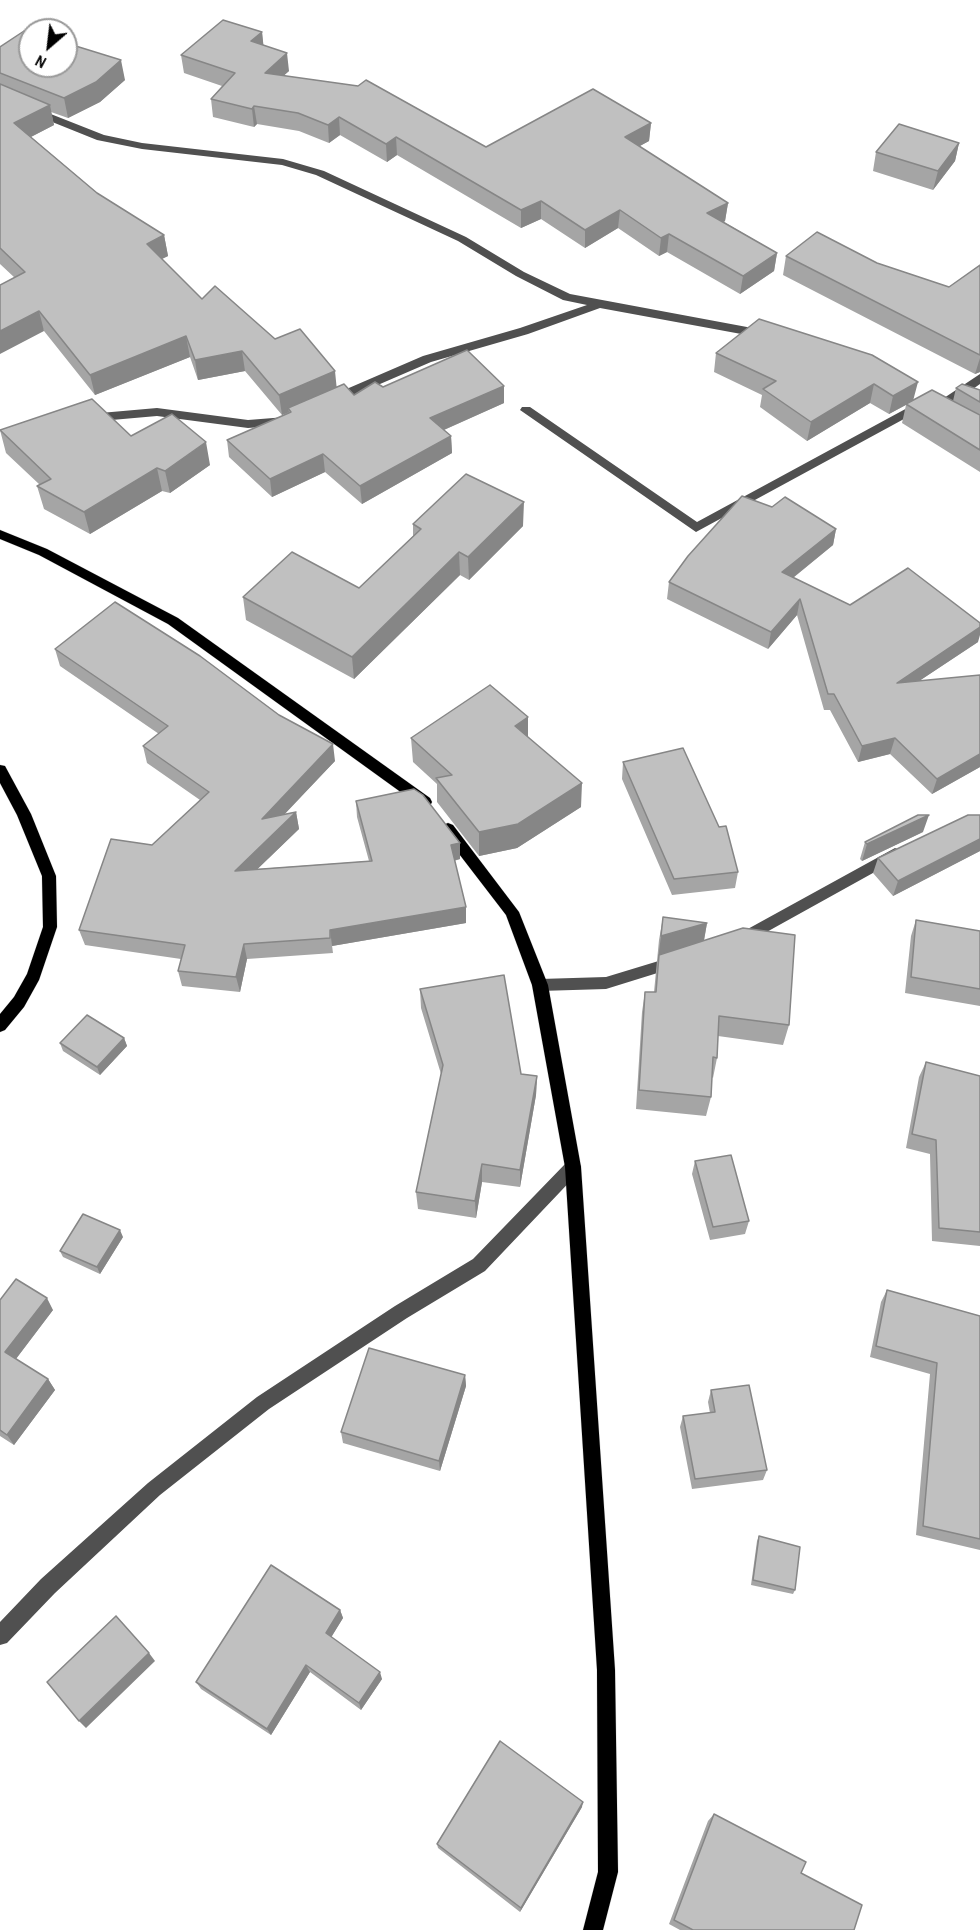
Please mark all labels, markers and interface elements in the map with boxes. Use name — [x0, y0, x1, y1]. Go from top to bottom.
north arrow — [18, 18, 78, 78]
text: N — [31, 50, 50, 74]

